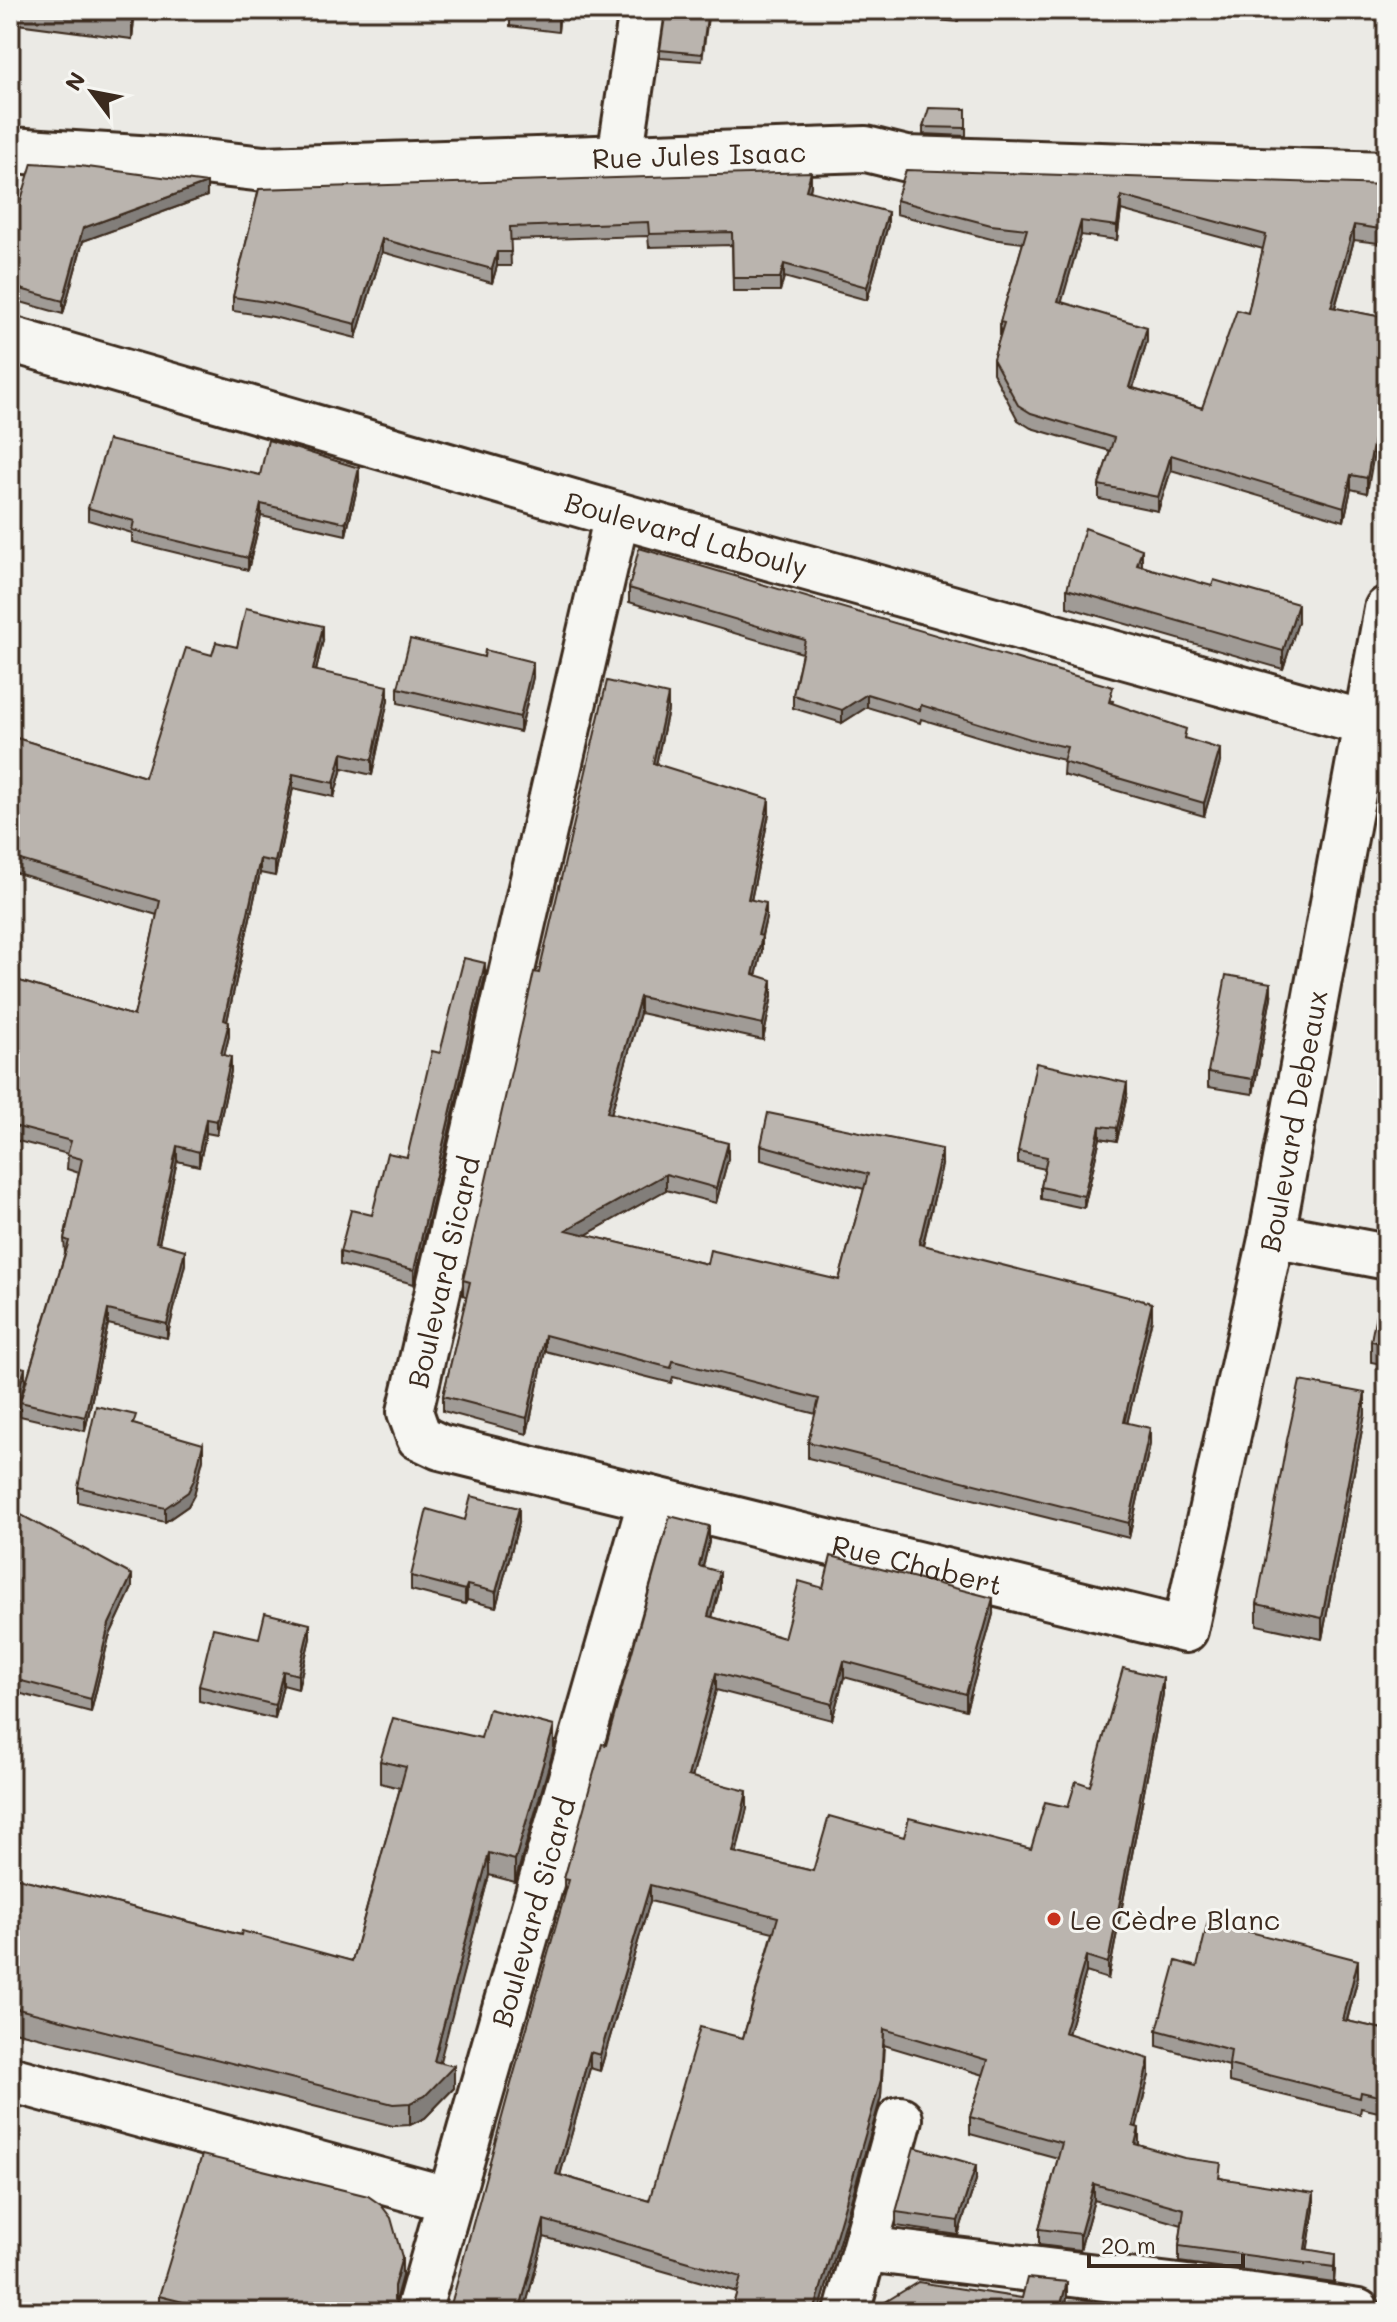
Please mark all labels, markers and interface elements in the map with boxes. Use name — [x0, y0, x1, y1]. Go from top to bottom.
north arrow — [52, 52, 132, 132]
text: N — [58, 66, 91, 96]
street label: Rue Jules Isaac — [591, 133, 807, 176]
street label: Boulevard Labouly — [561, 483, 812, 585]
street label: Boulevard Debeaux — [1251, 987, 1335, 1255]
street label: Boulevard Sicard — [399, 1153, 487, 1391]
street label: Rue Chabert — [828, 1526, 1006, 1603]
street label: Boulevard Sicard — [483, 1793, 583, 2031]
place label: Le Cèdre Blanc — [1070, 1901, 1280, 1937]
marker: Le Cèdre Blanc — [1045, 1910, 1063, 1928]
scale bar — [1089, 2218, 1243, 2268]
text: 20 m — [1101, 2229, 1156, 2260]

